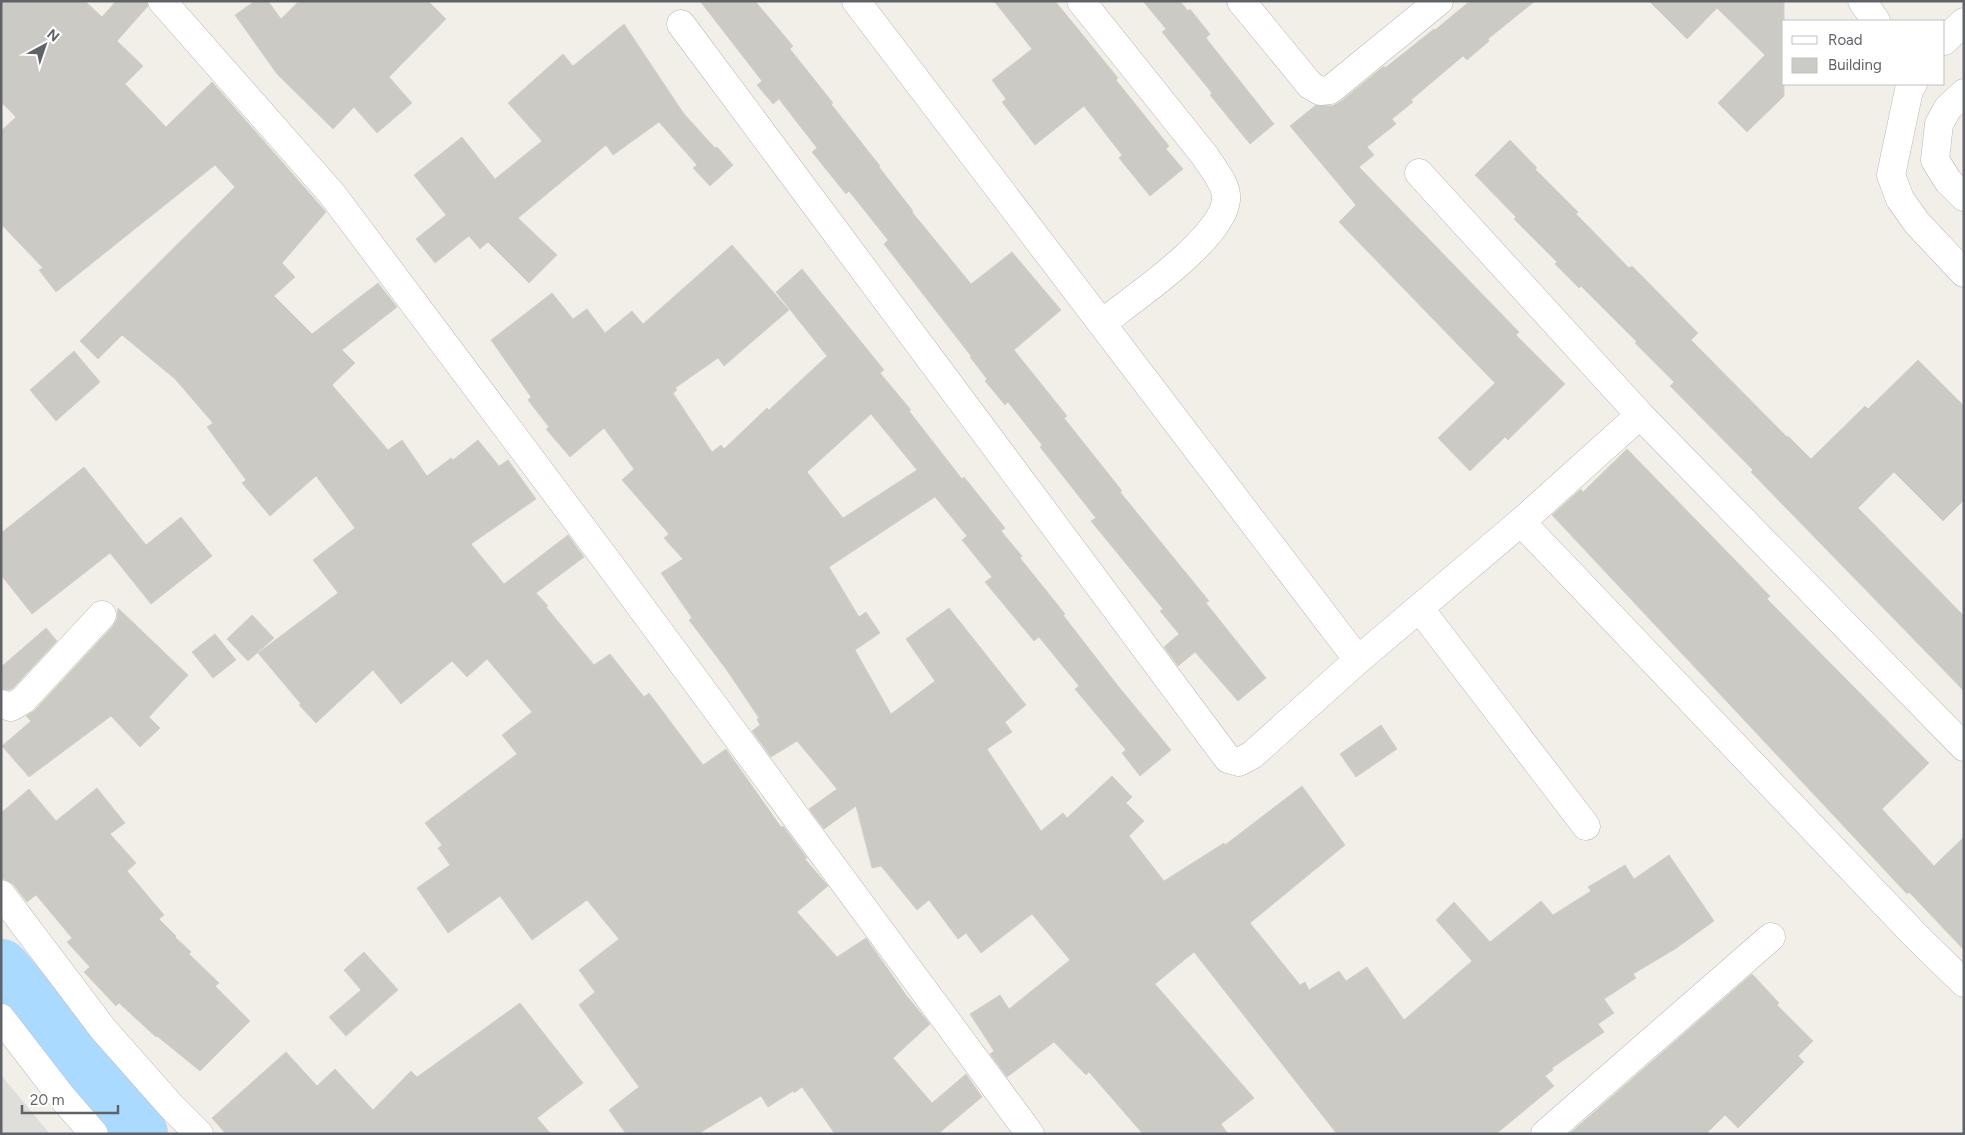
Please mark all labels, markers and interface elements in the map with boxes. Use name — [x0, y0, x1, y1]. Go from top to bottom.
north arrow — [20, 20, 70, 70]
legend — [1782, 20, 1945, 85]
text: N — [43, 25, 63, 45]
text: Road — [1828, 31, 1863, 49]
text: Building — [1828, 56, 1882, 74]
scale bar — [22, 1082, 119, 1114]
text: 20 m — [30, 1091, 64, 1109]

